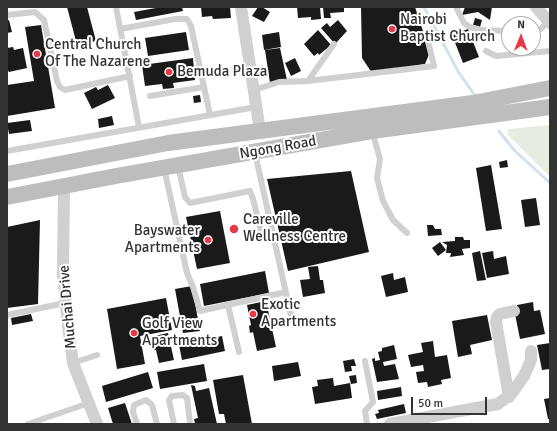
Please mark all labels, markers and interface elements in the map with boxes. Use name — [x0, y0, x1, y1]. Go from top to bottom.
place label: Nairobi Baptist Church — [400, 11, 495, 46]
north arrow — [501, 16, 541, 56]
text: N — [517, 18, 525, 31]
marker: Nairobi Baptist Church — [387, 24, 397, 34]
place label: Central Church Of The Nazarene — [45, 36, 150, 71]
marker: Central Church Of The Nazarene — [32, 49, 42, 59]
place label: Bemuda Plaza — [177, 63, 267, 81]
marker: Bemuda Plaza — [164, 67, 174, 77]
street label: Ngong Road — [238, 132, 318, 164]
place label: Careville Wellness Centre — [243, 211, 346, 246]
place label: Bayswater Apartments — [125, 222, 200, 257]
marker: Careville Wellness Centre — [228, 223, 240, 235]
marker: Bayswater Apartments — [203, 235, 213, 245]
street label: Muchai Drive — [55, 264, 81, 350]
place label: Exotic Apartments — [261, 296, 336, 331]
marker: Exotic Apartments — [248, 309, 258, 319]
place label: Golf View Apartments — [142, 315, 217, 350]
marker: Golf View Apartments — [129, 328, 139, 338]
scale bar — [413, 389, 489, 415]
text: 50 m — [418, 396, 443, 411]

